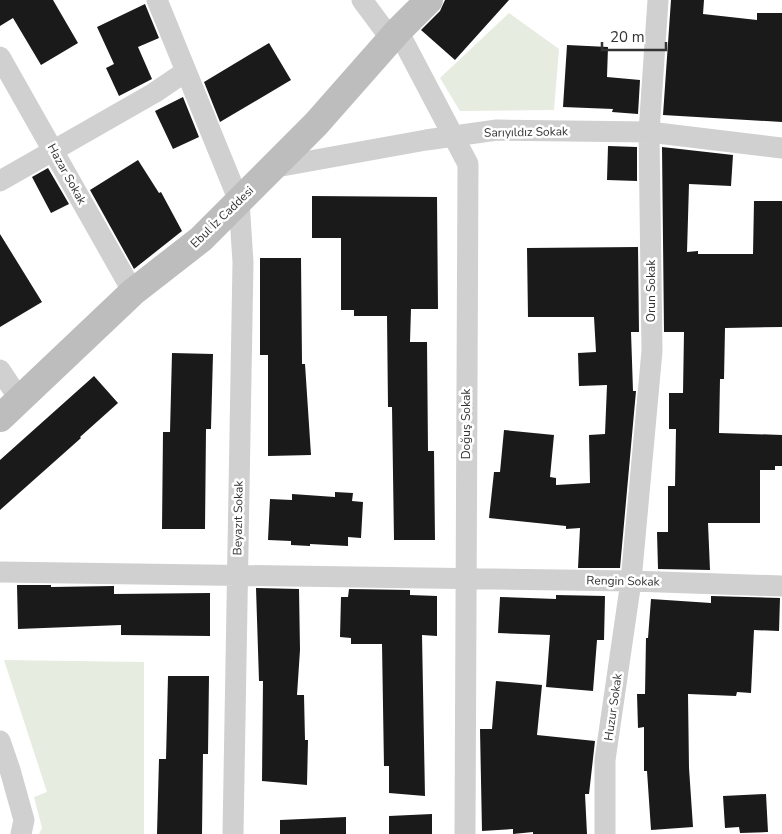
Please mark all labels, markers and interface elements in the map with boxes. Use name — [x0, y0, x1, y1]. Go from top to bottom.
scale bar — [602, 20, 666, 52]
text: 20 m — [610, 27, 645, 47]
street label: Sarıyıldız Sokak — [484, 123, 569, 141]
street label: Hazar Sokak — [44, 141, 91, 208]
street label: Ebul İz Caddesi — [187, 183, 257, 251]
street label: Orun Sokak — [643, 259, 659, 322]
street label: Doğuş Sokak — [458, 388, 474, 459]
street label: Beyazıt Sokak — [229, 479, 247, 556]
street label: Rengin Sokak — [586, 572, 661, 590]
street label: Huzur Sokak — [600, 671, 626, 742]

